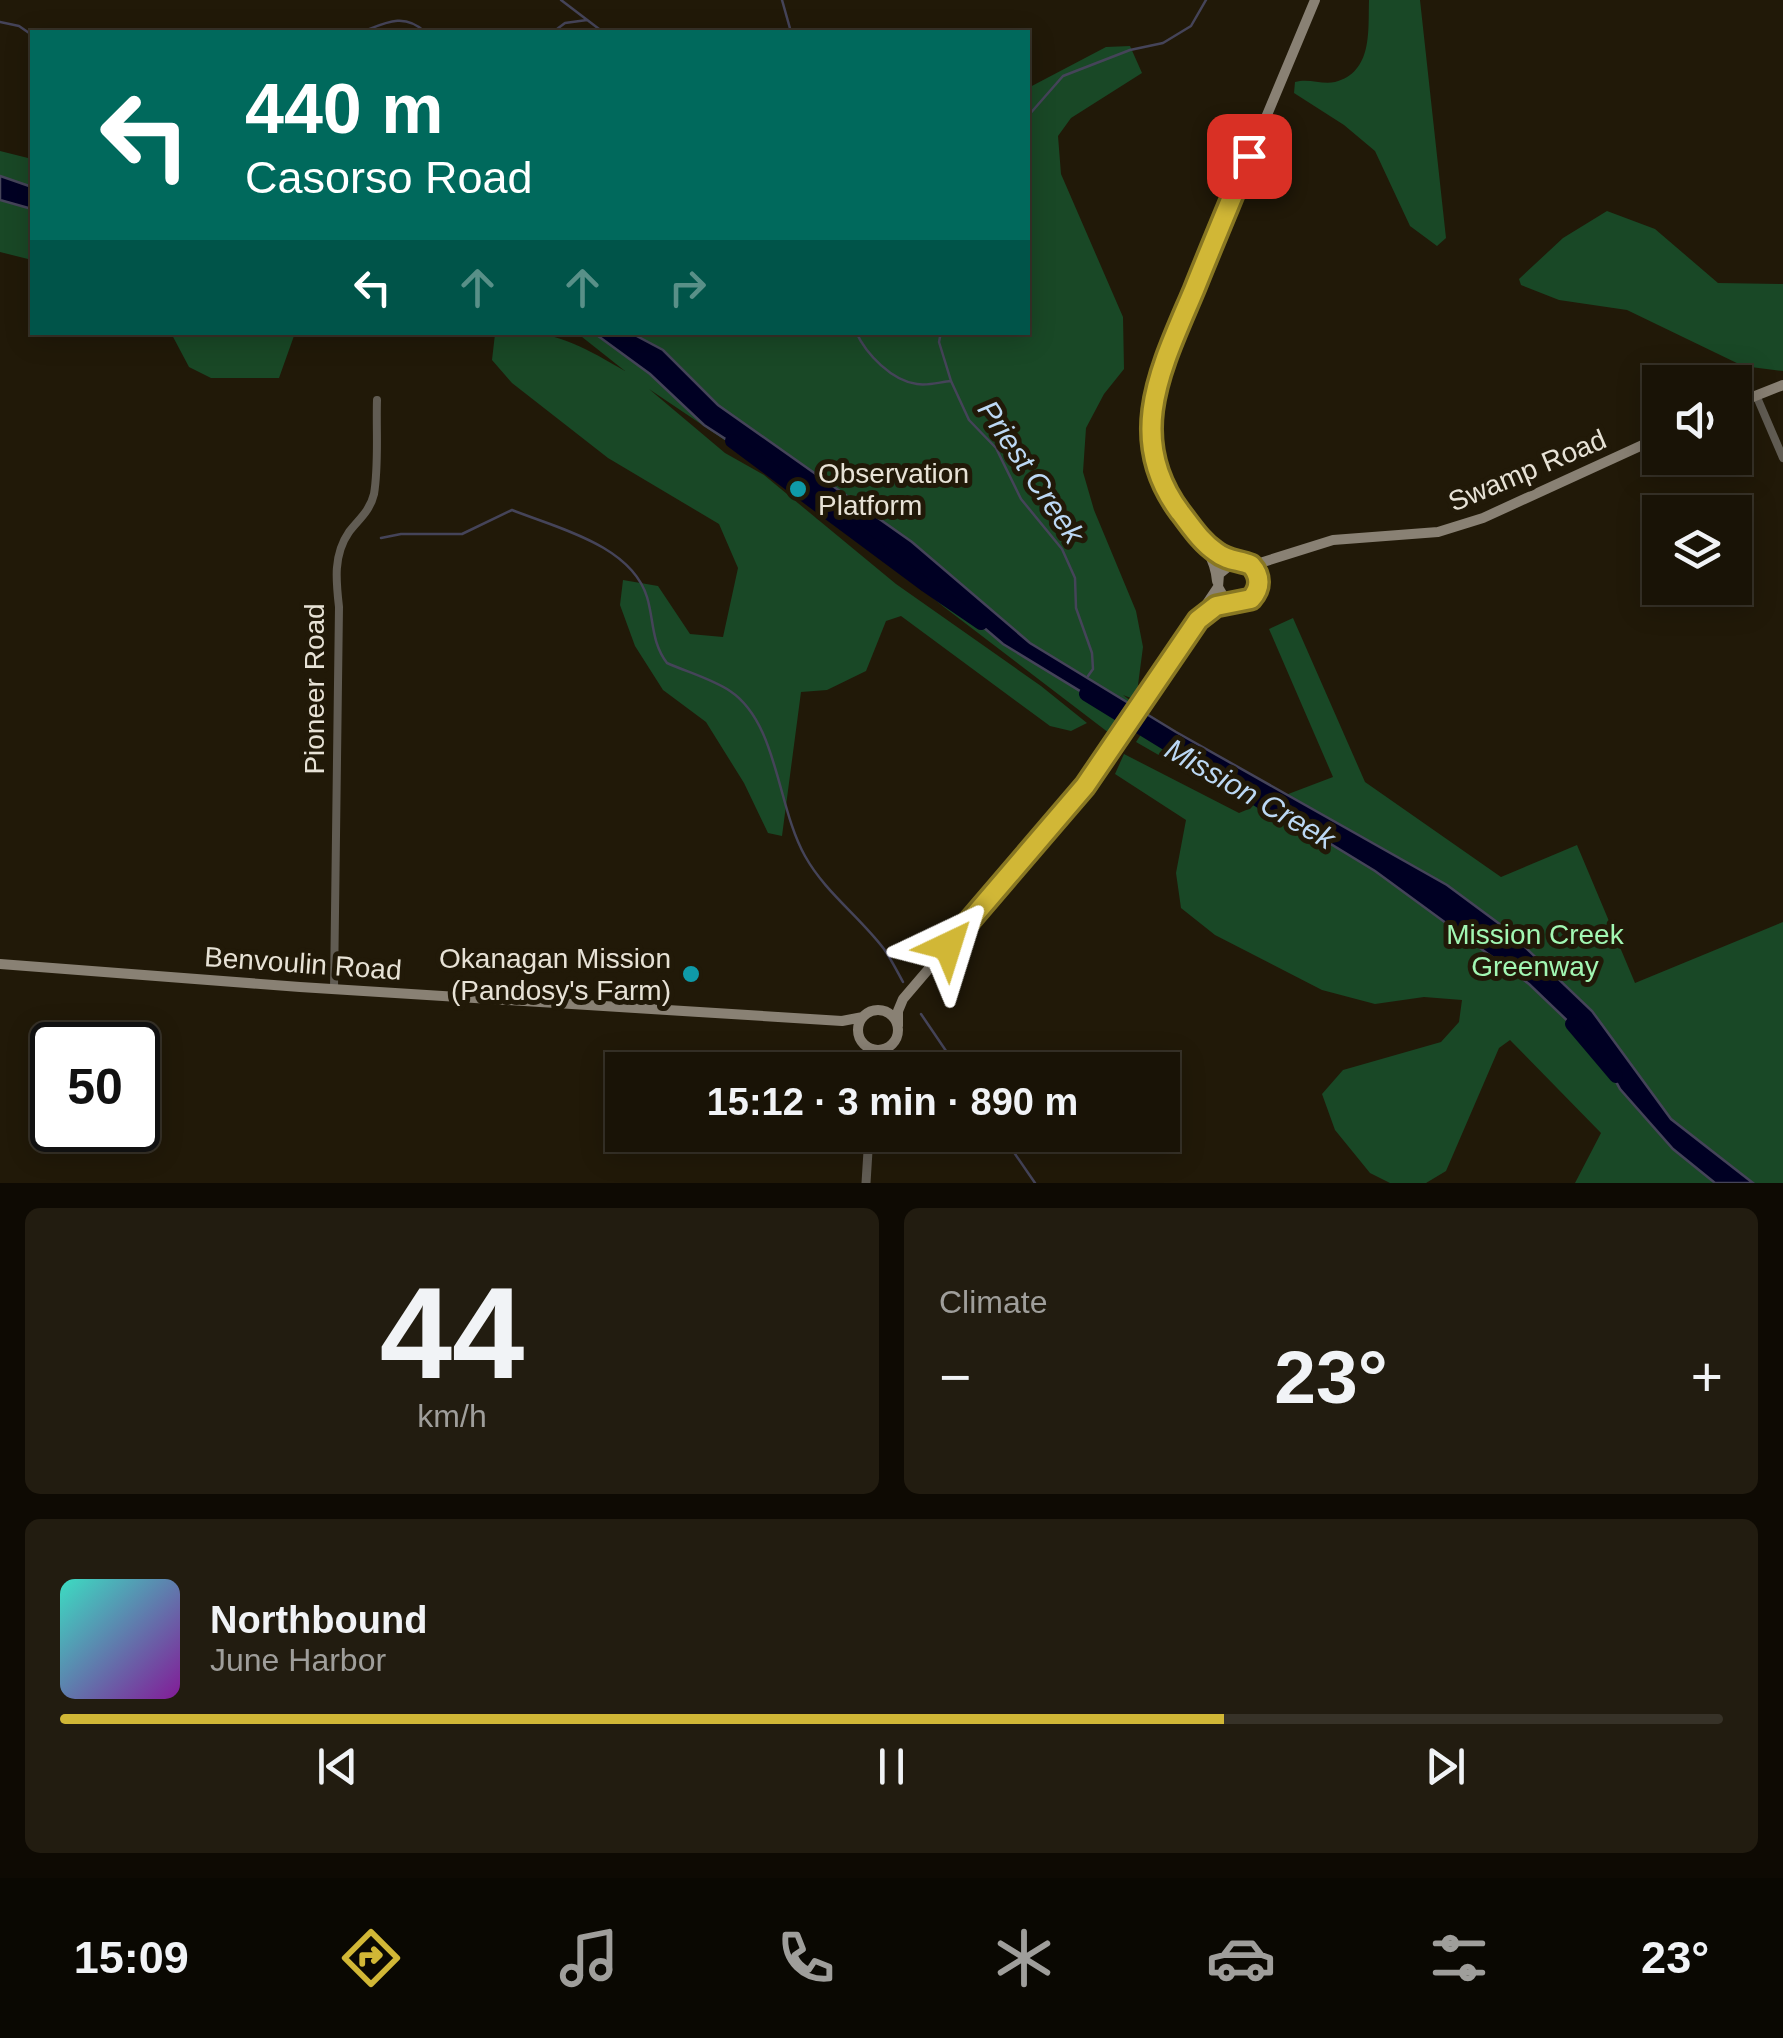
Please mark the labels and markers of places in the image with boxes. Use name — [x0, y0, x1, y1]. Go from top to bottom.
pin — [1207, 114, 1292, 199]
place label: Observation Platform — [818, 458, 969, 521]
marker: Observation Platform — [787, 478, 809, 500]
place label: Okanagan Mission (Pandosy's Farm) — [439, 943, 671, 1006]
marker: Okanagan Mission (Pandosy's Farm) — [680, 963, 702, 985]

